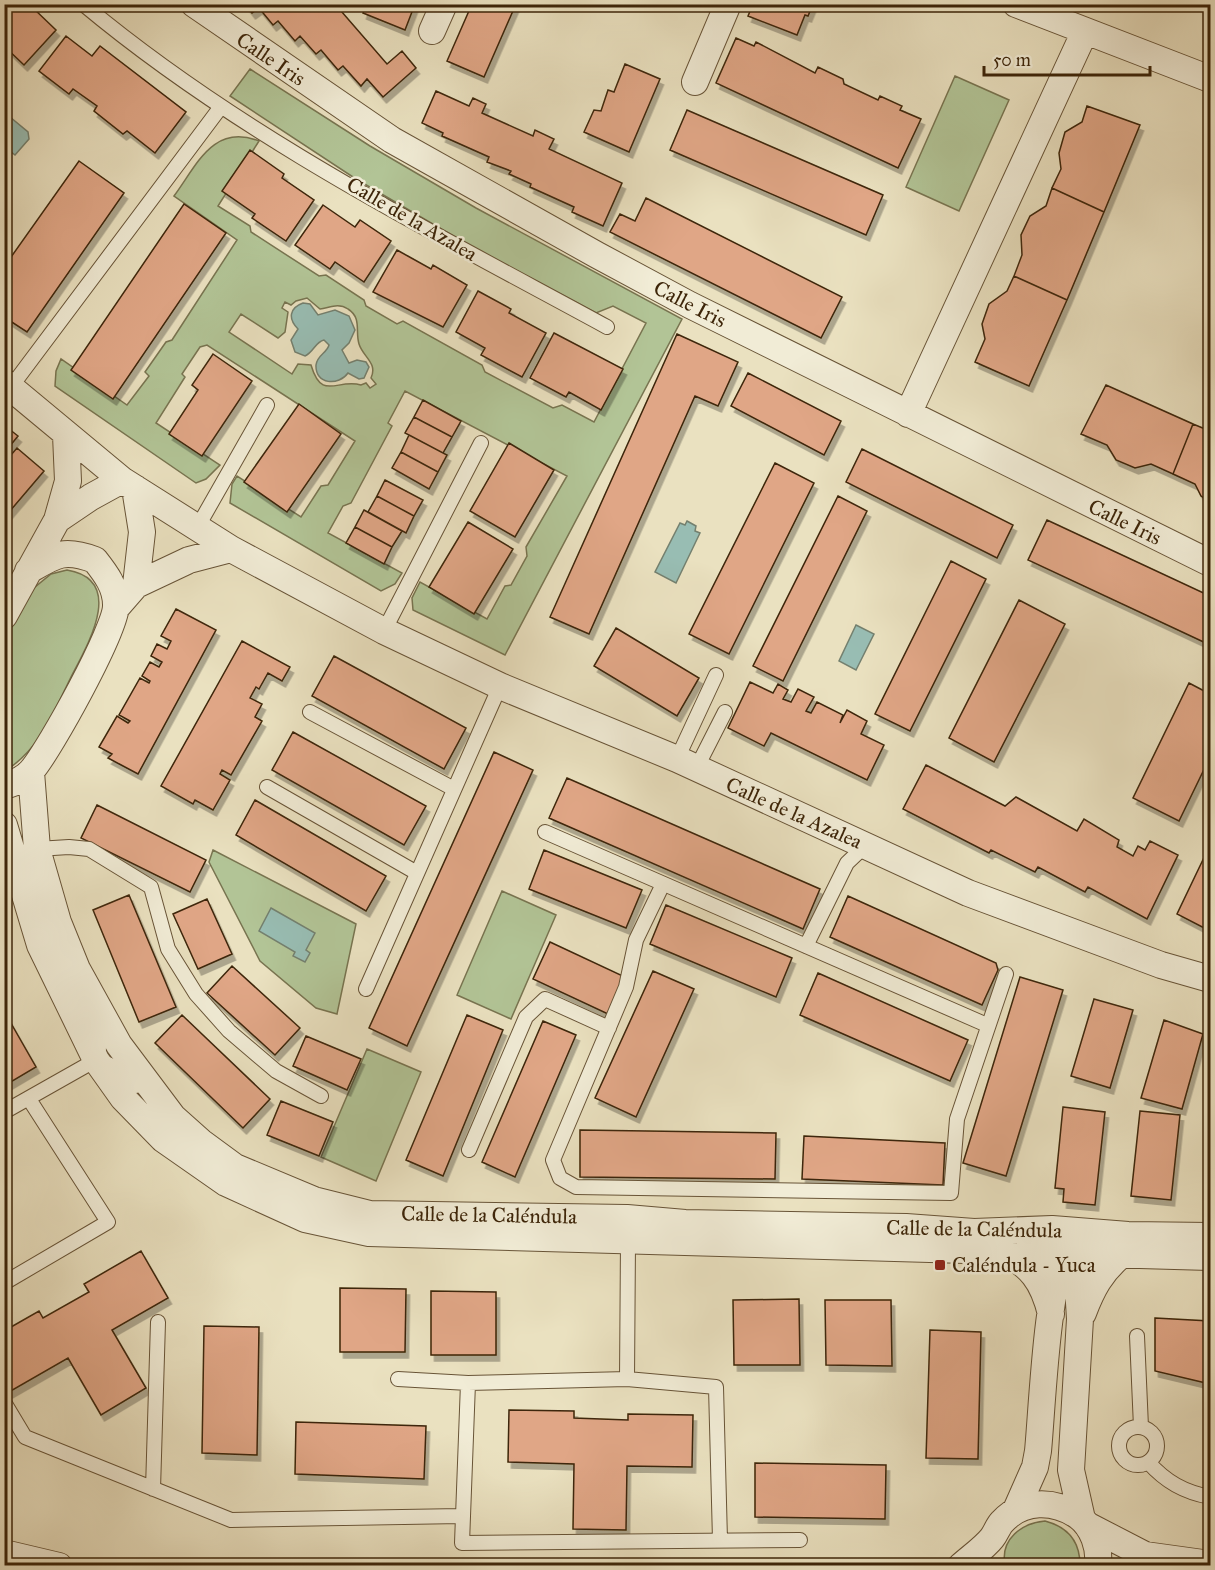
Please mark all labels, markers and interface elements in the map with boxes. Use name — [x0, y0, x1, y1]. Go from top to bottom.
street label: Calle Iris — [231, 26, 311, 92]
scale bar — [984, 39, 1150, 77]
text: 50 m — [993, 49, 1031, 71]
street label: Calle de la Azalea — [342, 171, 482, 267]
street label: Calle Iris — [649, 275, 731, 333]
street label: Calle Iris — [1084, 493, 1166, 551]
street label: Calle de la Azalea — [722, 771, 866, 855]
street label: Calle de la Caléndula — [401, 1200, 577, 1230]
street label: Calle de la Caléndula — [886, 1214, 1062, 1244]
place label: Caléndula - Yuca — [952, 1252, 1096, 1278]
marker: Caléndula - Yuca — [933, 1258, 947, 1272]

